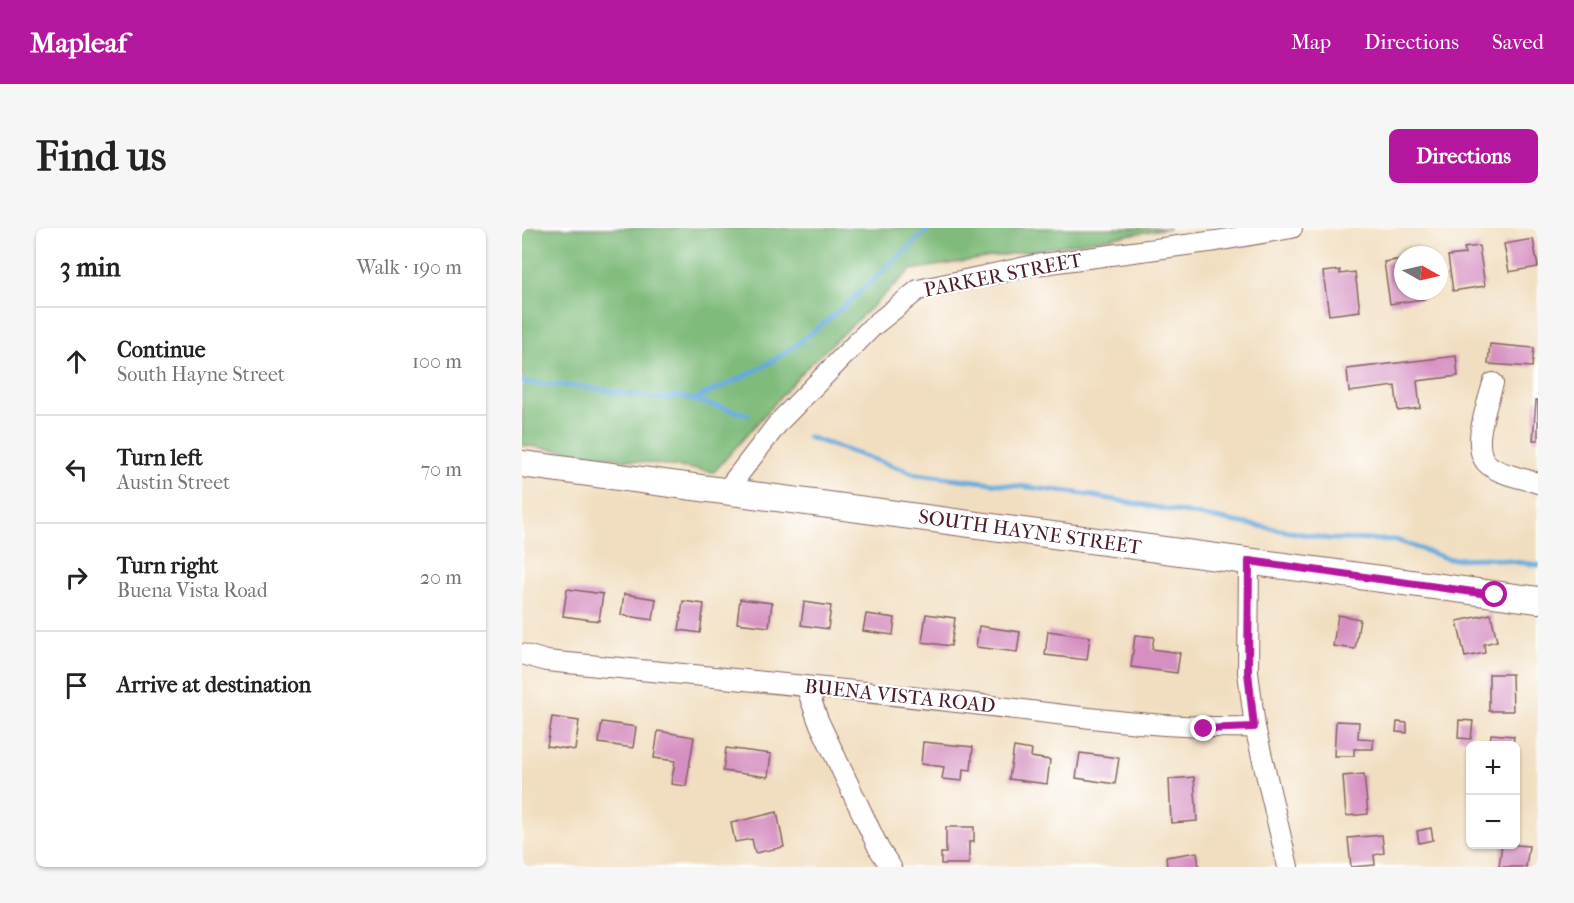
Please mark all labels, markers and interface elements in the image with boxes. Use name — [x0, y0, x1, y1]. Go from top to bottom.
text: Mapleaf — [30, 26, 127, 59]
text: Map — [1291, 30, 1331, 54]
text: Directions — [1364, 30, 1459, 54]
text: Saved — [1492, 30, 1544, 54]
button: Directions — [1389, 129, 1538, 183]
text: Find us — [36, 132, 166, 181]
north arrow — [1394, 246, 1448, 300]
street label: PARKER STREET — [922, 248, 1084, 302]
text: 3 min — [60, 252, 121, 283]
text: Walk · 190 m — [356, 256, 462, 279]
text: Continue — [117, 337, 206, 363]
icon: ahead — [60, 345, 93, 378]
text: 100 m — [412, 350, 462, 373]
text: South Hayne Street — [117, 363, 285, 386]
text: Turn left — [117, 445, 203, 471]
icon: left — [60, 453, 93, 486]
text: 70 m — [420, 458, 462, 481]
text: Austin Street — [117, 471, 230, 494]
street label: SOUTH HAYNE STREET — [917, 505, 1143, 559]
text: Turn right — [117, 553, 218, 579]
icon: right — [60, 561, 93, 594]
text: 20 m — [420, 566, 462, 589]
text: Buena Vista Road — [117, 579, 268, 602]
route start — [1481, 581, 1507, 607]
icon: arrive — [60, 669, 93, 702]
text: Arrive at destination — [117, 672, 311, 698]
street label: BUENA VISTA ROAD — [803, 675, 997, 717]
route end — [1190, 715, 1216, 741]
map controls — [1466, 741, 1520, 849]
button: + — [1466, 741, 1520, 795]
button: − — [1466, 795, 1520, 849]

